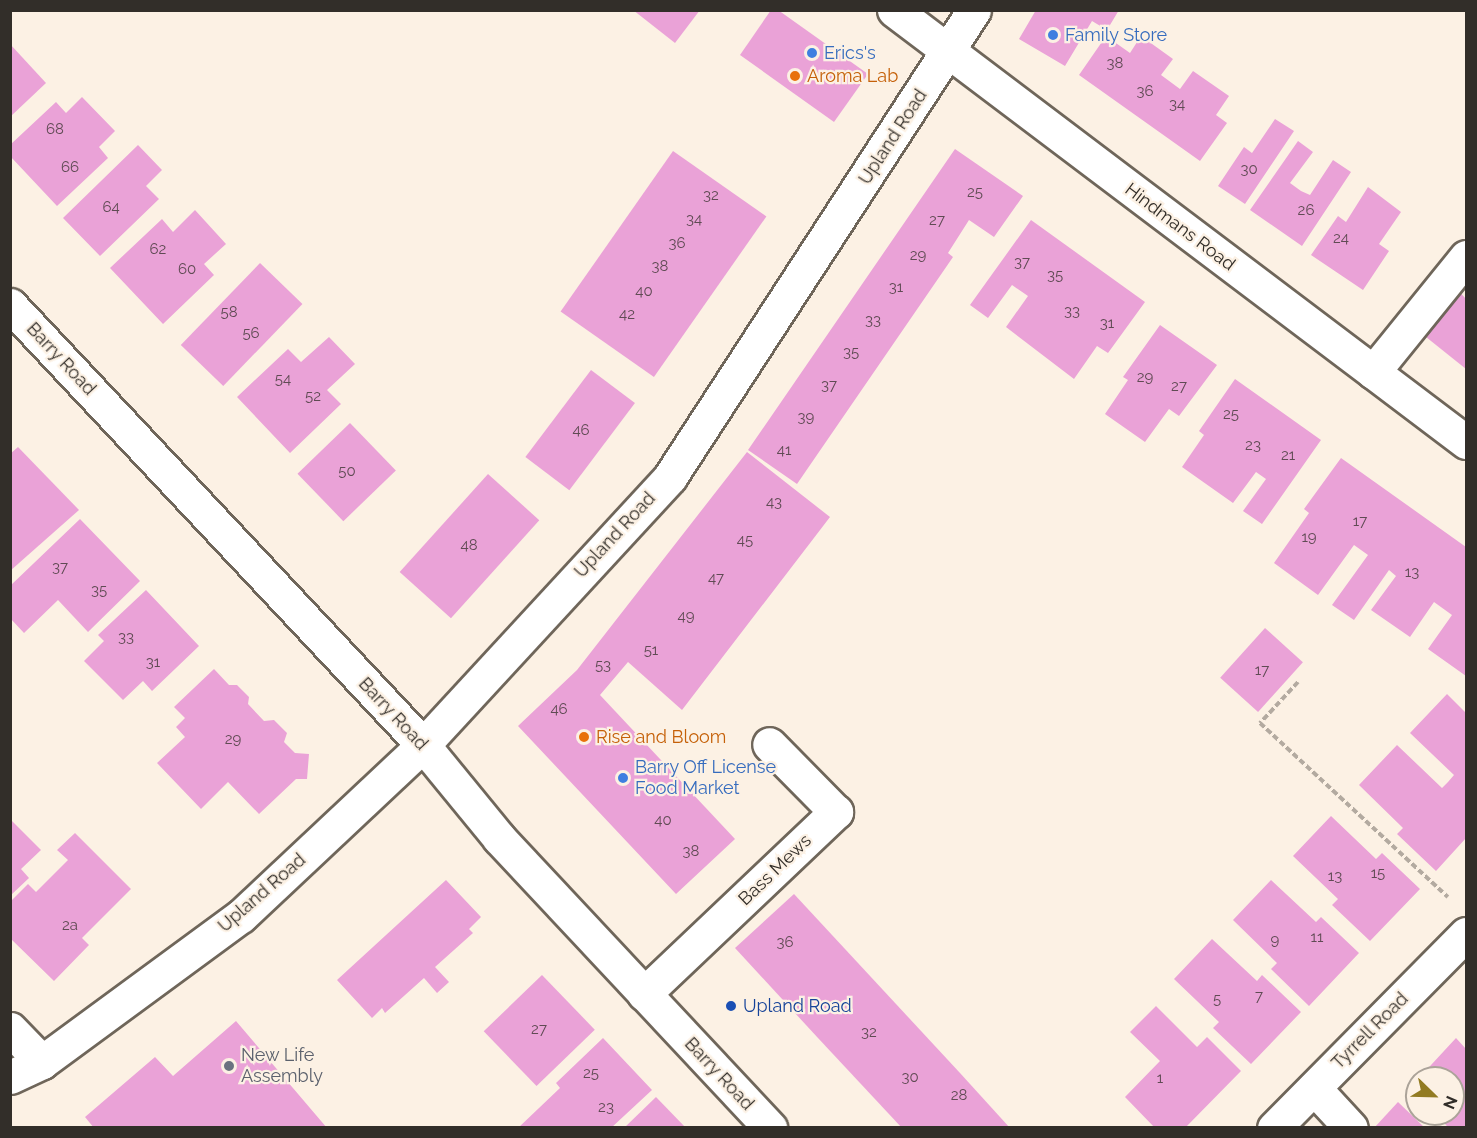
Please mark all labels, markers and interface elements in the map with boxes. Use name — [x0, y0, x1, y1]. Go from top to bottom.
place label: Family Store — [1065, 24, 1168, 46]
marker: Family Store — [1046, 28, 1060, 42]
place label: Erics's — [824, 42, 876, 64]
marker: Erics's — [805, 46, 819, 60]
house number: 38 — [1107, 55, 1123, 73]
place label: Aroma Lab — [807, 65, 898, 87]
marker: Aroma Lab — [788, 69, 802, 83]
house number: 36 — [1136, 83, 1154, 101]
street label: Upland Road — [854, 86, 932, 188]
house number: 34 — [1169, 96, 1185, 114]
house number: 68 — [46, 121, 64, 139]
house number: 66 — [61, 159, 79, 177]
house number: 30 — [1240, 161, 1258, 179]
street label: Hindmans Road — [1121, 179, 1239, 275]
house number: 25 — [967, 184, 983, 202]
house number: 32 — [703, 187, 719, 205]
house number: 64 — [102, 199, 120, 217]
house number: 26 — [1298, 202, 1314, 220]
house number: 34 — [686, 211, 702, 229]
house number: 27 — [929, 212, 945, 230]
house number: 24 — [1333, 230, 1349, 248]
house number: 36 — [668, 235, 686, 253]
house number: 62 — [150, 241, 166, 259]
house number: 29 — [910, 247, 926, 265]
house number: 37 — [1014, 254, 1030, 272]
house number: 38 — [652, 258, 668, 276]
house number: 60 — [178, 261, 196, 279]
house number: 35 — [1047, 267, 1063, 285]
house number: 31 — [889, 279, 903, 297]
house number: 40 — [635, 283, 653, 301]
house number: 33 — [1064, 303, 1080, 321]
house number: 58 — [220, 304, 238, 322]
house number: 42 — [619, 306, 635, 324]
house number: 33 — [865, 312, 881, 330]
house number: 31 — [1100, 315, 1114, 333]
street label: Barry Road — [22, 318, 100, 400]
house number: 56 — [242, 325, 260, 343]
house number: 35 — [843, 344, 859, 362]
house number: 29 — [1137, 369, 1153, 387]
house number: 54 — [275, 371, 291, 389]
house number: 37 — [821, 377, 837, 395]
house number: 27 — [1171, 378, 1187, 396]
house number: 52 — [305, 388, 321, 406]
house number: 25 — [1223, 406, 1239, 424]
house number: 39 — [798, 409, 814, 427]
house number: 46 — [572, 422, 590, 440]
house number: 23 — [1245, 437, 1261, 455]
house number: 41 — [777, 442, 791, 460]
house number: 21 — [1281, 447, 1295, 465]
house number: 50 — [338, 463, 356, 481]
street label: Upland Road — [570, 488, 660, 582]
house number: 43 — [766, 494, 782, 512]
house number: 17 — [1353, 513, 1367, 531]
house number: 19 — [1301, 529, 1317, 547]
house number: 45 — [737, 532, 753, 550]
house number: 48 — [460, 537, 478, 555]
house number: 37 — [52, 559, 68, 577]
house number: 13 — [1405, 564, 1419, 582]
house number: 47 — [708, 570, 724, 588]
house number: 35 — [91, 582, 107, 600]
house number: 49 — [678, 608, 694, 626]
house number: 33 — [118, 629, 134, 647]
house number: 51 — [644, 642, 658, 660]
house number: 31 — [146, 654, 160, 672]
house number: 53 — [595, 657, 611, 675]
house number: 17 — [1255, 662, 1269, 680]
street label: Barry Road — [354, 673, 432, 755]
house number: 46 — [550, 701, 568, 719]
place label: Rise and Bloom — [596, 726, 726, 748]
marker: Rise and Bloom — [577, 730, 591, 744]
house number: 29 — [225, 731, 241, 749]
place label: Barry Off License Food Market — [635, 757, 777, 800]
marker: Barry Off License Food Market — [616, 771, 630, 785]
house number: 40 — [654, 812, 672, 830]
street label: Bass Mews — [734, 830, 816, 910]
house number: 38 — [683, 843, 699, 861]
street label: Upland Road — [214, 849, 310, 937]
house number: 15 — [1371, 865, 1385, 883]
house number: 13 — [1328, 868, 1342, 886]
house number: 2a — [62, 917, 78, 935]
house number: 11 — [1311, 929, 1323, 947]
house number: 9 — [1271, 932, 1279, 950]
house number: 36 — [776, 934, 794, 952]
house number: 7 — [1255, 988, 1263, 1006]
street label: Tyrrell Road — [1327, 988, 1413, 1074]
house number: 5 — [1213, 991, 1221, 1009]
place label: Upland Road — [743, 995, 852, 1017]
marker: Upland Road — [724, 999, 738, 1013]
house number: 27 — [531, 1021, 547, 1039]
house number: 32 — [861, 1024, 877, 1042]
street label: Barry Road — [680, 1033, 758, 1115]
place label: New Life Assembly — [241, 1045, 323, 1088]
marker: New Life Assembly — [222, 1059, 236, 1073]
house number: 25 — [583, 1065, 599, 1083]
north arrow — [1405, 1066, 1465, 1126]
house number: 30 — [901, 1069, 919, 1087]
house number: 1 — [1157, 1070, 1163, 1088]
house number: 28 — [951, 1087, 967, 1105]
text: N — [1439, 1093, 1461, 1112]
house number: 23 — [598, 1099, 614, 1117]

